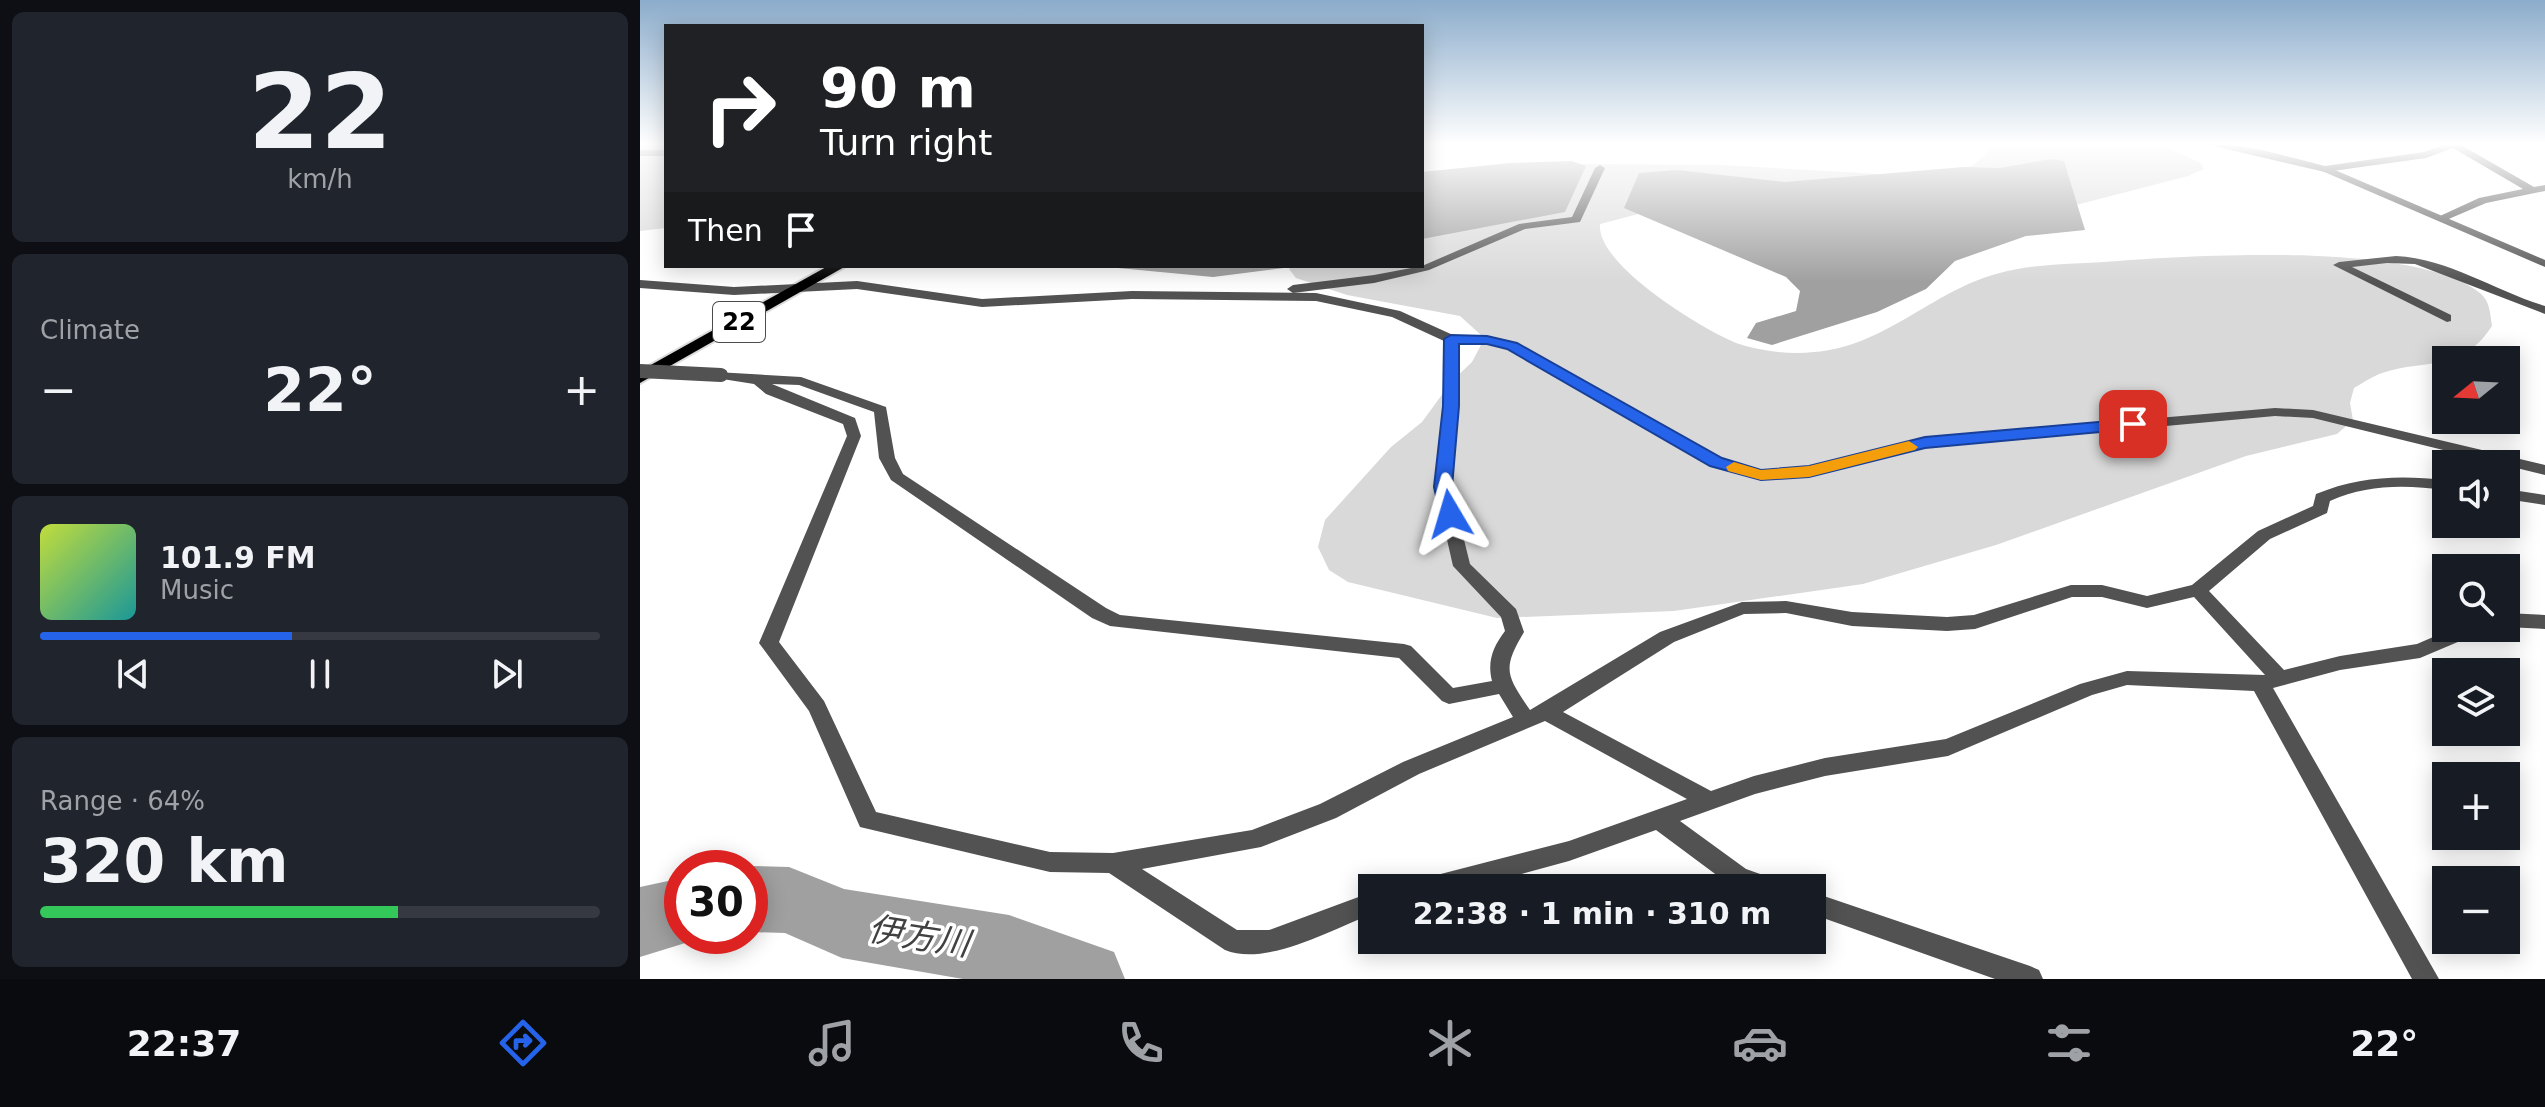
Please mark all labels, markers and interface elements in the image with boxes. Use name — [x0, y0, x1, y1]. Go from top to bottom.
text: 22 — [248, 51, 392, 173]
text: 90 m — [820, 55, 976, 120]
icon: right — [688, 56, 792, 160]
text: Turn right — [820, 122, 992, 163]
text: km/h — [287, 164, 353, 194]
icon: arrive — [779, 208, 823, 252]
text: Then — [688, 213, 763, 248]
road number: 22 — [713, 302, 765, 342]
text: Climate — [40, 315, 140, 345]
north arrow — [2432, 346, 2520, 434]
map controls — [2432, 346, 2520, 954]
text: 22° — [263, 355, 377, 425]
text: − — [40, 364, 77, 415]
text: + — [563, 364, 600, 415]
pin — [2099, 390, 2167, 458]
icon: arrive — [2111, 402, 2155, 446]
button: sound — [2432, 450, 2520, 538]
position arrow — [1408, 472, 1492, 556]
text: 101.9 FM — [160, 540, 316, 575]
button: search — [2432, 554, 2520, 642]
text: Music — [160, 575, 234, 605]
icon: previous — [111, 652, 155, 696]
icon: pause — [298, 652, 342, 696]
icon: next — [485, 652, 529, 696]
button: layers — [2432, 658, 2520, 746]
button: + — [2432, 762, 2520, 850]
text: Range · 64% — [40, 786, 205, 816]
text: 320 km — [40, 826, 289, 896]
speed limit sign: 30 — [664, 850, 768, 954]
button: − — [2432, 866, 2520, 954]
text: 22:38 · 1 min · 310 m — [1413, 896, 1771, 931]
water label: 伊方川 — [865, 908, 975, 964]
icon: directions — [495, 1015, 551, 1071]
icon: music — [804, 1015, 860, 1071]
icon: phone — [1113, 1015, 1169, 1071]
icon: climate — [1422, 1015, 1478, 1071]
icon: car — [1732, 1015, 1788, 1071]
icon: filters — [2041, 1015, 2097, 1071]
text: 22:37 — [127, 1023, 241, 1064]
text: 22° — [2350, 1023, 2418, 1064]

